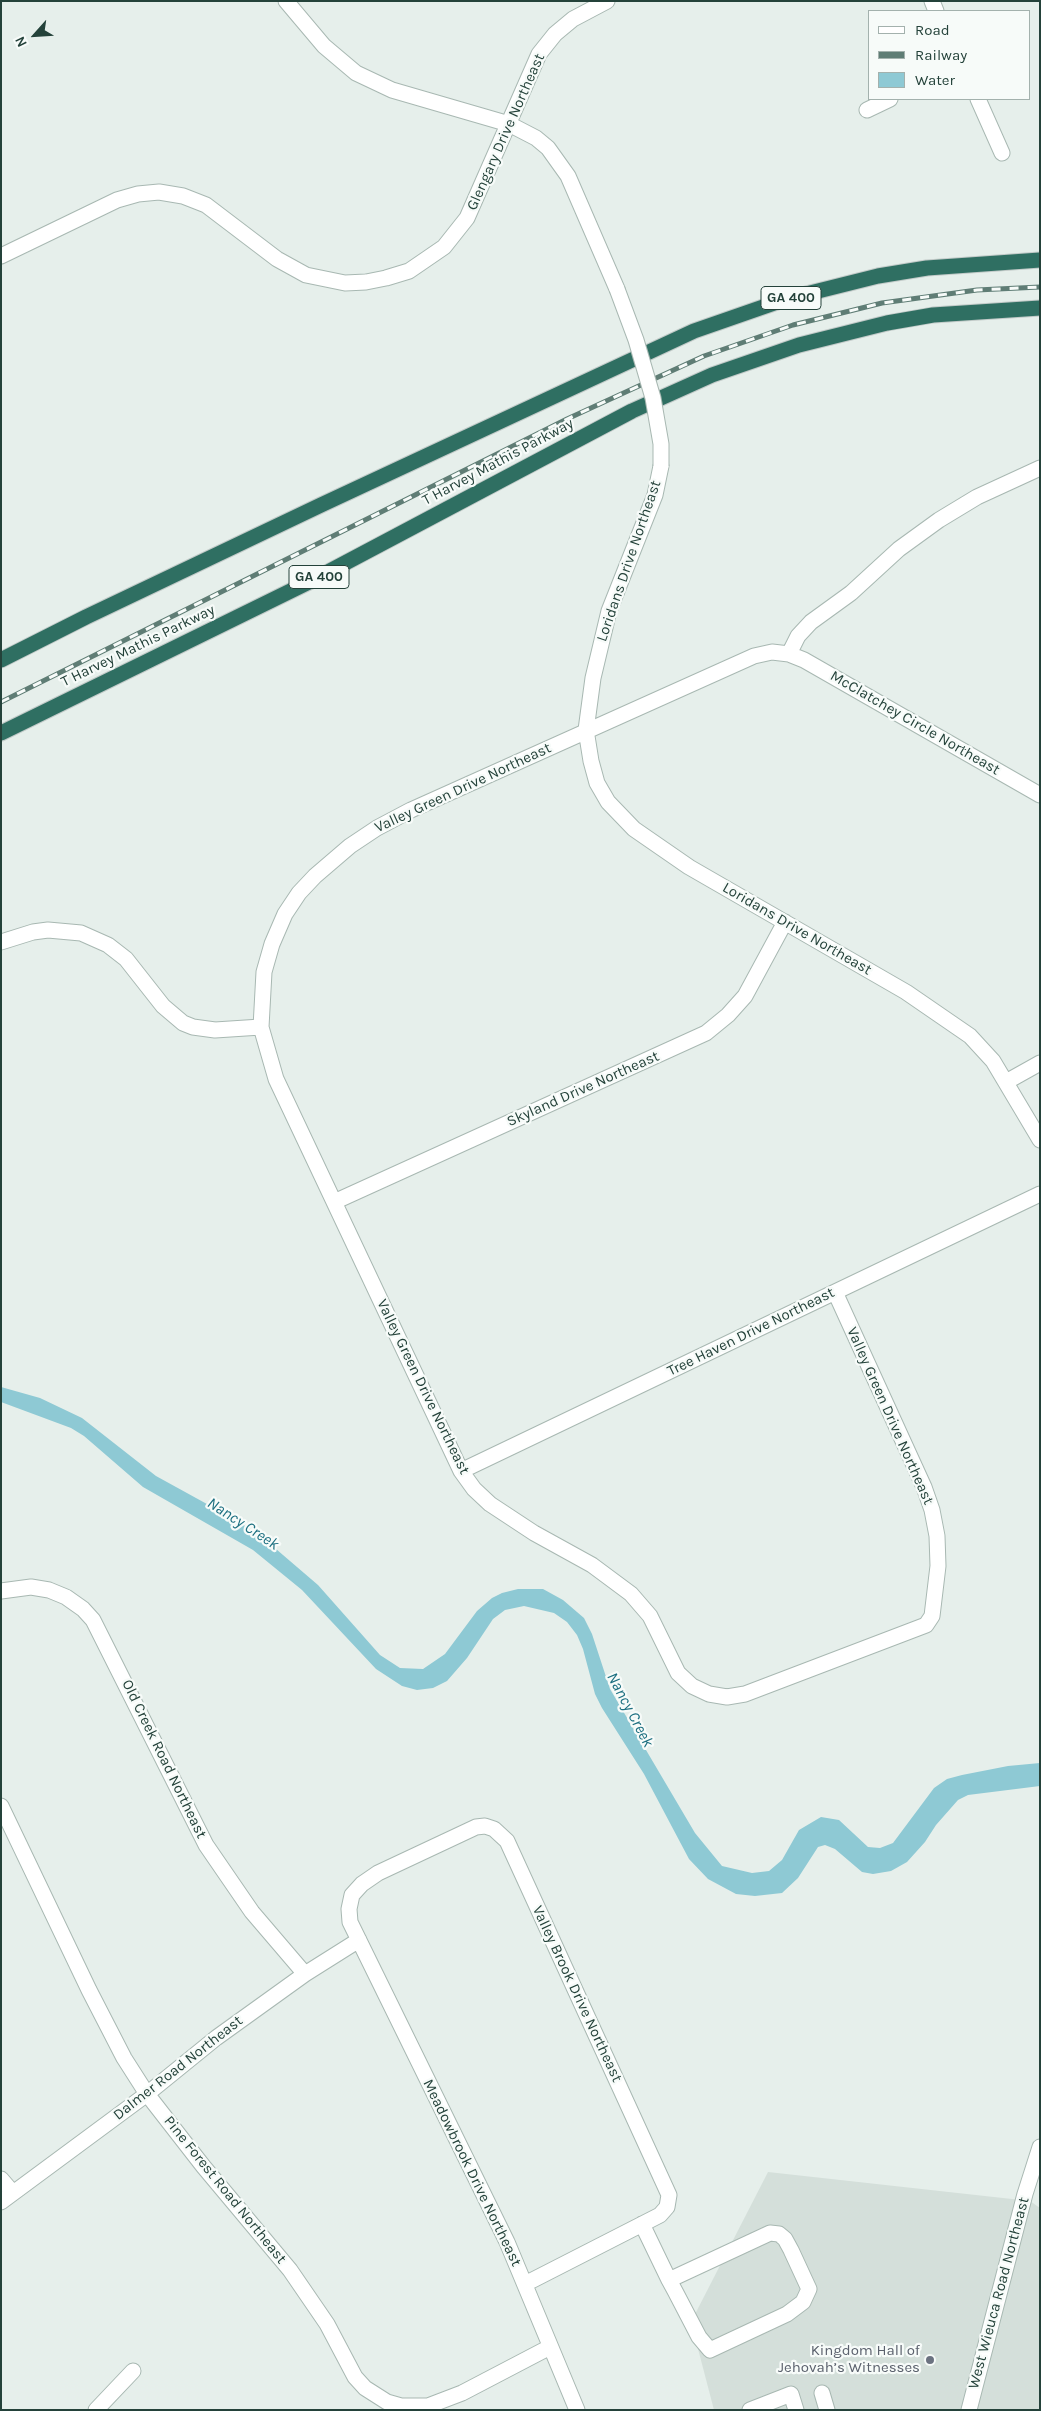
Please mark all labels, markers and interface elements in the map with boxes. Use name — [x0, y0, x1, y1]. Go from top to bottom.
north arrow — [10, 10, 60, 60]
legend — [868, 10, 1031, 100]
text: Road — [915, 21, 950, 39]
text: N — [11, 34, 31, 50]
text: Railway — [915, 46, 967, 64]
street label: Glengary Drive Northeast — [463, 51, 549, 213]
text: Water — [915, 71, 955, 89]
road number: GA 400 — [761, 286, 821, 310]
street label: T Harvey Mathis Parkway — [419, 414, 577, 510]
street label: Loridans Drive Northeast — [593, 478, 665, 644]
road number: GA 400 — [289, 566, 349, 588]
street label: T Harvey Mathis Parkway — [58, 601, 218, 691]
street label: McClatchey Circle Northeast — [827, 667, 1003, 779]
street label: Valley Green Drive Northeast — [372, 739, 554, 837]
street label: Loridans Drive Northeast — [719, 879, 875, 979]
street label: Skyland Drive Northeast — [504, 1047, 662, 1131]
street label: Tree Haven Drive Northeast — [665, 1284, 837, 1380]
street label: Valley Green Drive Northeast — [373, 1296, 473, 1478]
street label: Valley Green Drive Northeast — [843, 1324, 937, 1508]
water label: Nancy Creek — [204, 1494, 282, 1554]
water label: Nancy Creek — [602, 1669, 658, 1751]
street label: Old Creek Road Northeast — [118, 1677, 210, 1841]
street label: Valley Brook Drive Northeast — [528, 1903, 626, 2085]
street label: Dalmer Road Northeast — [110, 2012, 246, 2124]
street label: Meadowbrook Drive Northeast — [419, 2076, 525, 2270]
street label: Pine Forest Road Northeast — [160, 2112, 290, 2268]
street label: West Wieuca Road Northeast — [965, 2195, 1033, 2391]
place label: Kingdom Hall of Jehovah’s Witnesses — [778, 2342, 920, 2377]
marker: Kingdom Hall of Jehovah’s Witnesses — [924, 2354, 936, 2366]

